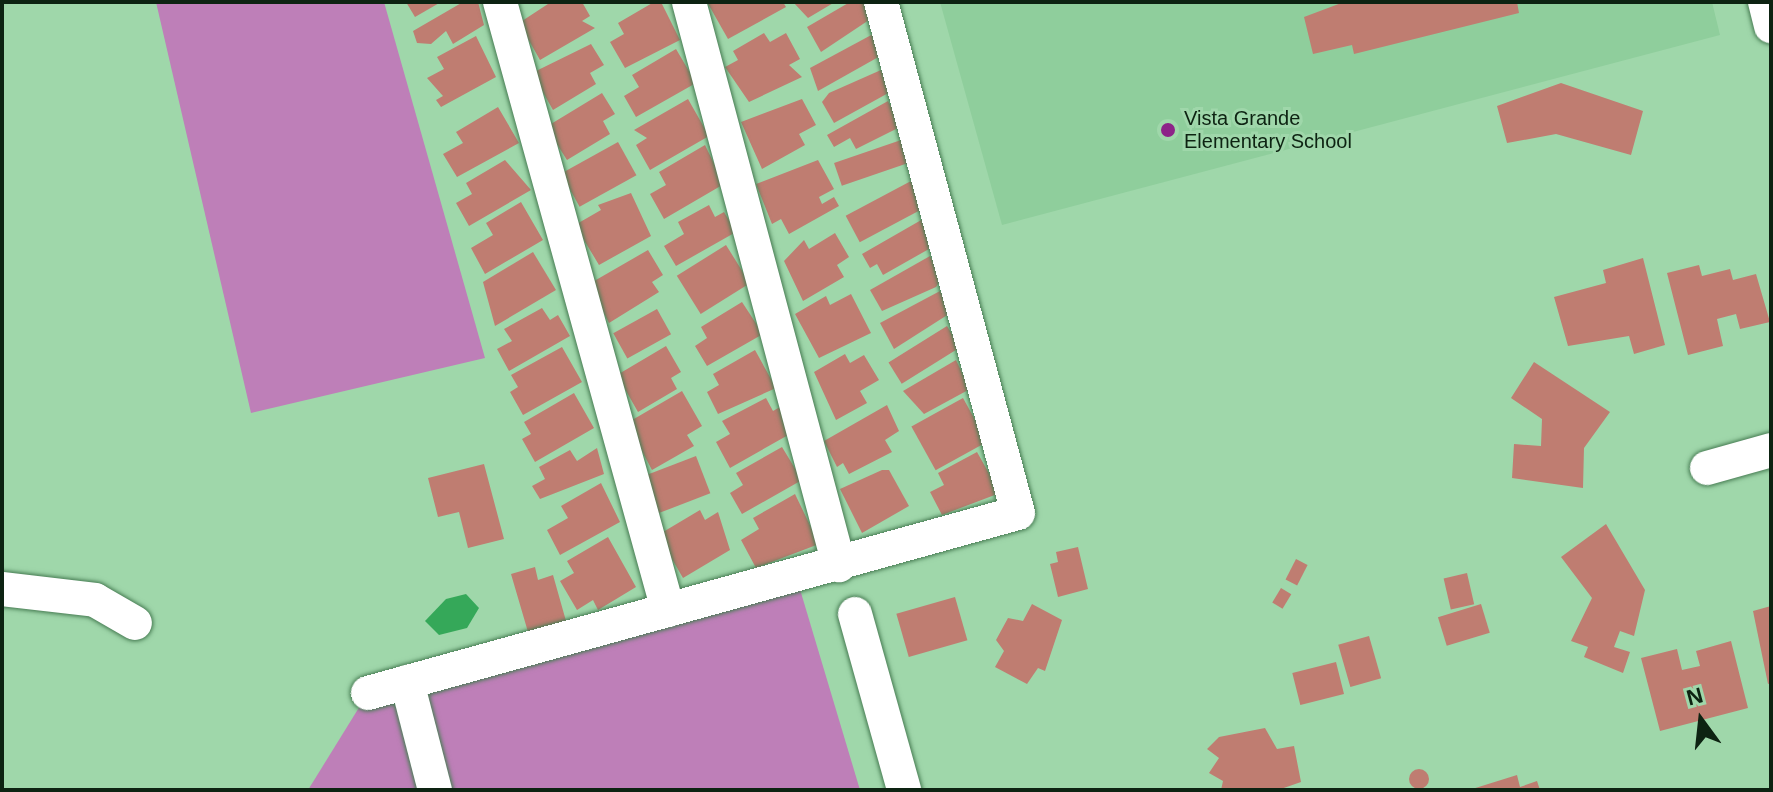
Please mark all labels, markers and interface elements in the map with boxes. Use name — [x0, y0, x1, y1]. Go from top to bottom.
place label: Vista Grande Elementary School — [1184, 106, 1352, 153]
marker: Vista Grande Elementary School — [1159, 121, 1177, 139]
north arrow — [1661, 680, 1741, 760]
text: N — [1684, 682, 1706, 710]

